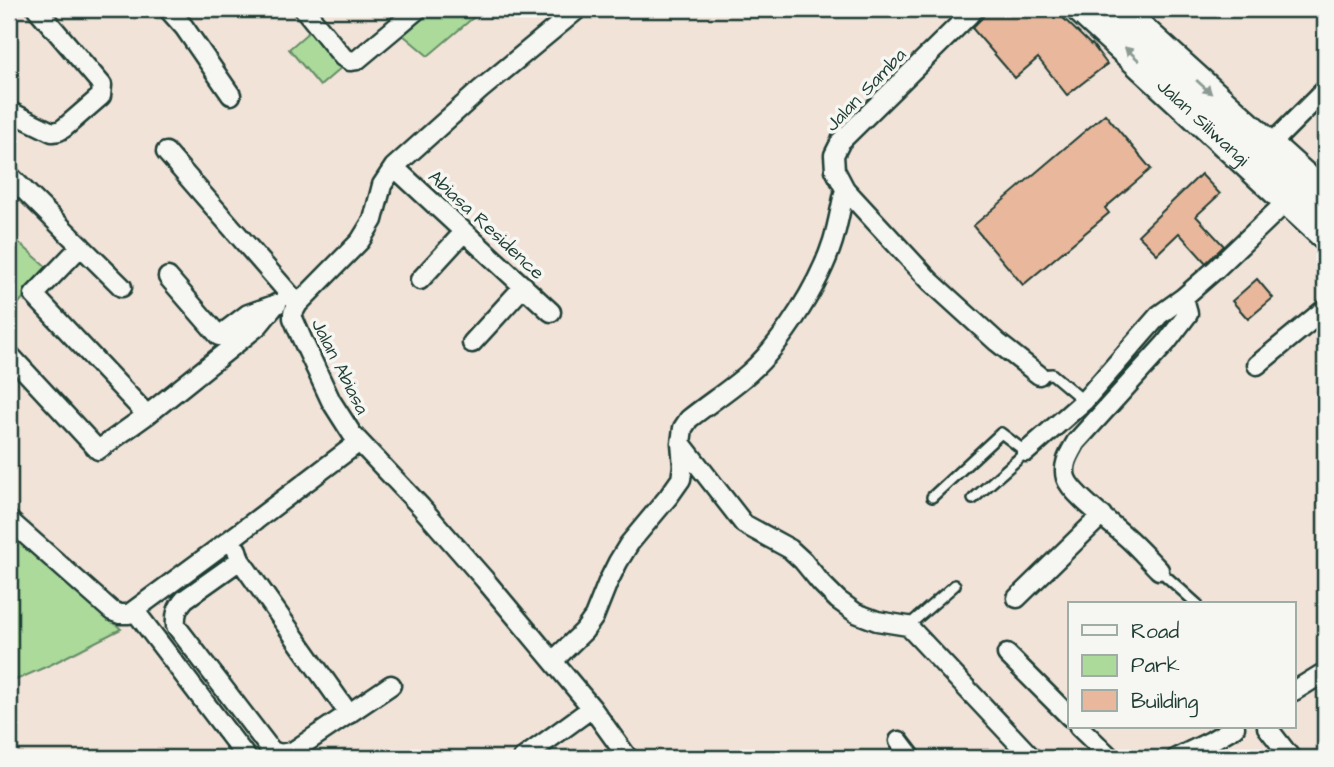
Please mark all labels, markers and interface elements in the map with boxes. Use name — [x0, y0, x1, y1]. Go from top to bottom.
street label: Jalan Samba — [819, 42, 913, 138]
one-way arrow — [1124, 47, 1141, 63]
street label: Jalan Siliwangi — [1150, 73, 1255, 173]
one-way arrow — [1196, 79, 1213, 94]
street label: Abiasa Residence — [422, 164, 550, 286]
street label: Jalan Abiasa — [304, 314, 375, 419]
legend — [1068, 602, 1296, 728]
text: Road — [1131, 617, 1179, 646]
text: Park — [1131, 651, 1180, 680]
text: Building — [1131, 687, 1199, 718]

